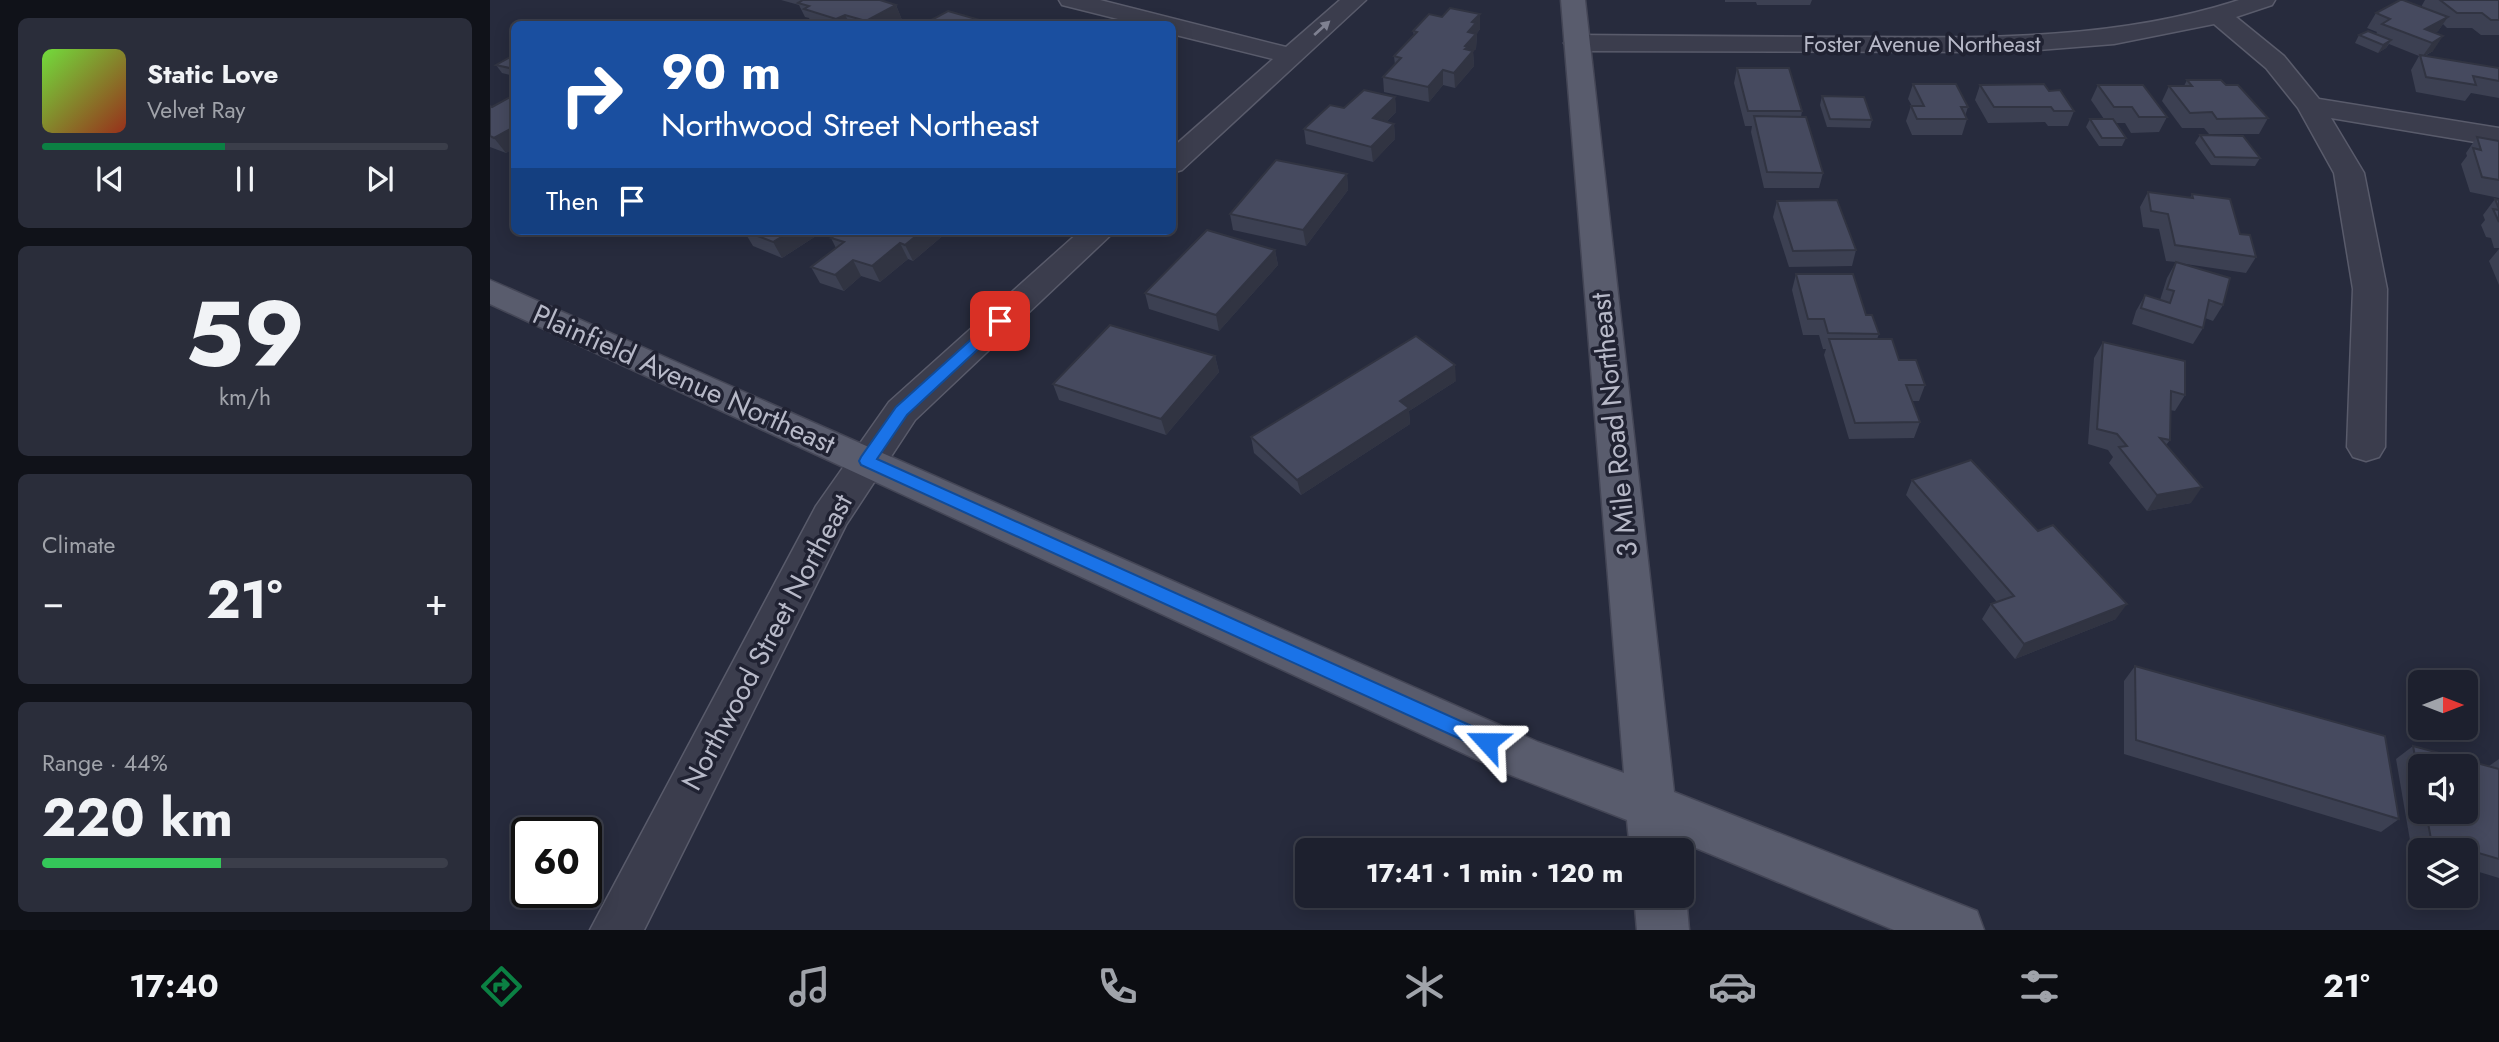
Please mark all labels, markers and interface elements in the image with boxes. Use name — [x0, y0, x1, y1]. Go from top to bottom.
one-way arrow — [1313, 20, 1331, 36]
street label: Foster Avenue Northeast — [1804, 27, 2041, 61]
text: 90 m — [661, 37, 781, 107]
icon: right — [546, 49, 637, 140]
text: Static Love — [147, 55, 279, 93]
text: Velvet Ray — [147, 93, 245, 127]
text: Northwood Street Northeast — [661, 102, 1039, 148]
icon: previous — [91, 160, 129, 198]
icon: pause — [226, 160, 264, 198]
icon: next — [361, 160, 399, 198]
text: Then — [546, 182, 599, 220]
icon: arrive — [613, 182, 651, 220]
text: 59 — [185, 269, 305, 400]
pin — [970, 291, 1030, 351]
street label: 3 Mile Road Northeast — [1580, 291, 1648, 559]
street label: Plainfield Avenue Northeast — [526, 294, 842, 464]
icon: arrive — [981, 302, 1019, 340]
text: km/h — [219, 380, 271, 414]
street label: Northwood Street Northeast — [671, 486, 863, 798]
text: Climate — [42, 528, 115, 562]
text: 21° — [207, 562, 283, 638]
text: − — [42, 574, 64, 629]
text: + — [425, 574, 448, 629]
north arrow — [2408, 670, 2478, 740]
map controls — [2408, 670, 2478, 908]
position arrow — [1450, 705, 1524, 779]
text: Range · 44% — [42, 746, 168, 780]
button: sound — [2408, 754, 2478, 824]
text: 220 km — [42, 780, 233, 856]
speed limit sign: 60 — [511, 817, 602, 908]
button: layers — [2408, 838, 2478, 908]
text: 17:41 · 1 min · 120 m — [1366, 854, 1623, 892]
icon: directions — [477, 962, 526, 1011]
icon: music — [785, 962, 834, 1011]
icon: phone — [1093, 962, 1142, 1011]
icon: climate — [1400, 962, 1449, 1011]
icon: car — [1708, 962, 1757, 1011]
icon: filters — [2015, 962, 2064, 1011]
text: 17:40 — [129, 963, 219, 1009]
text: 21° — [2323, 963, 2370, 1009]

